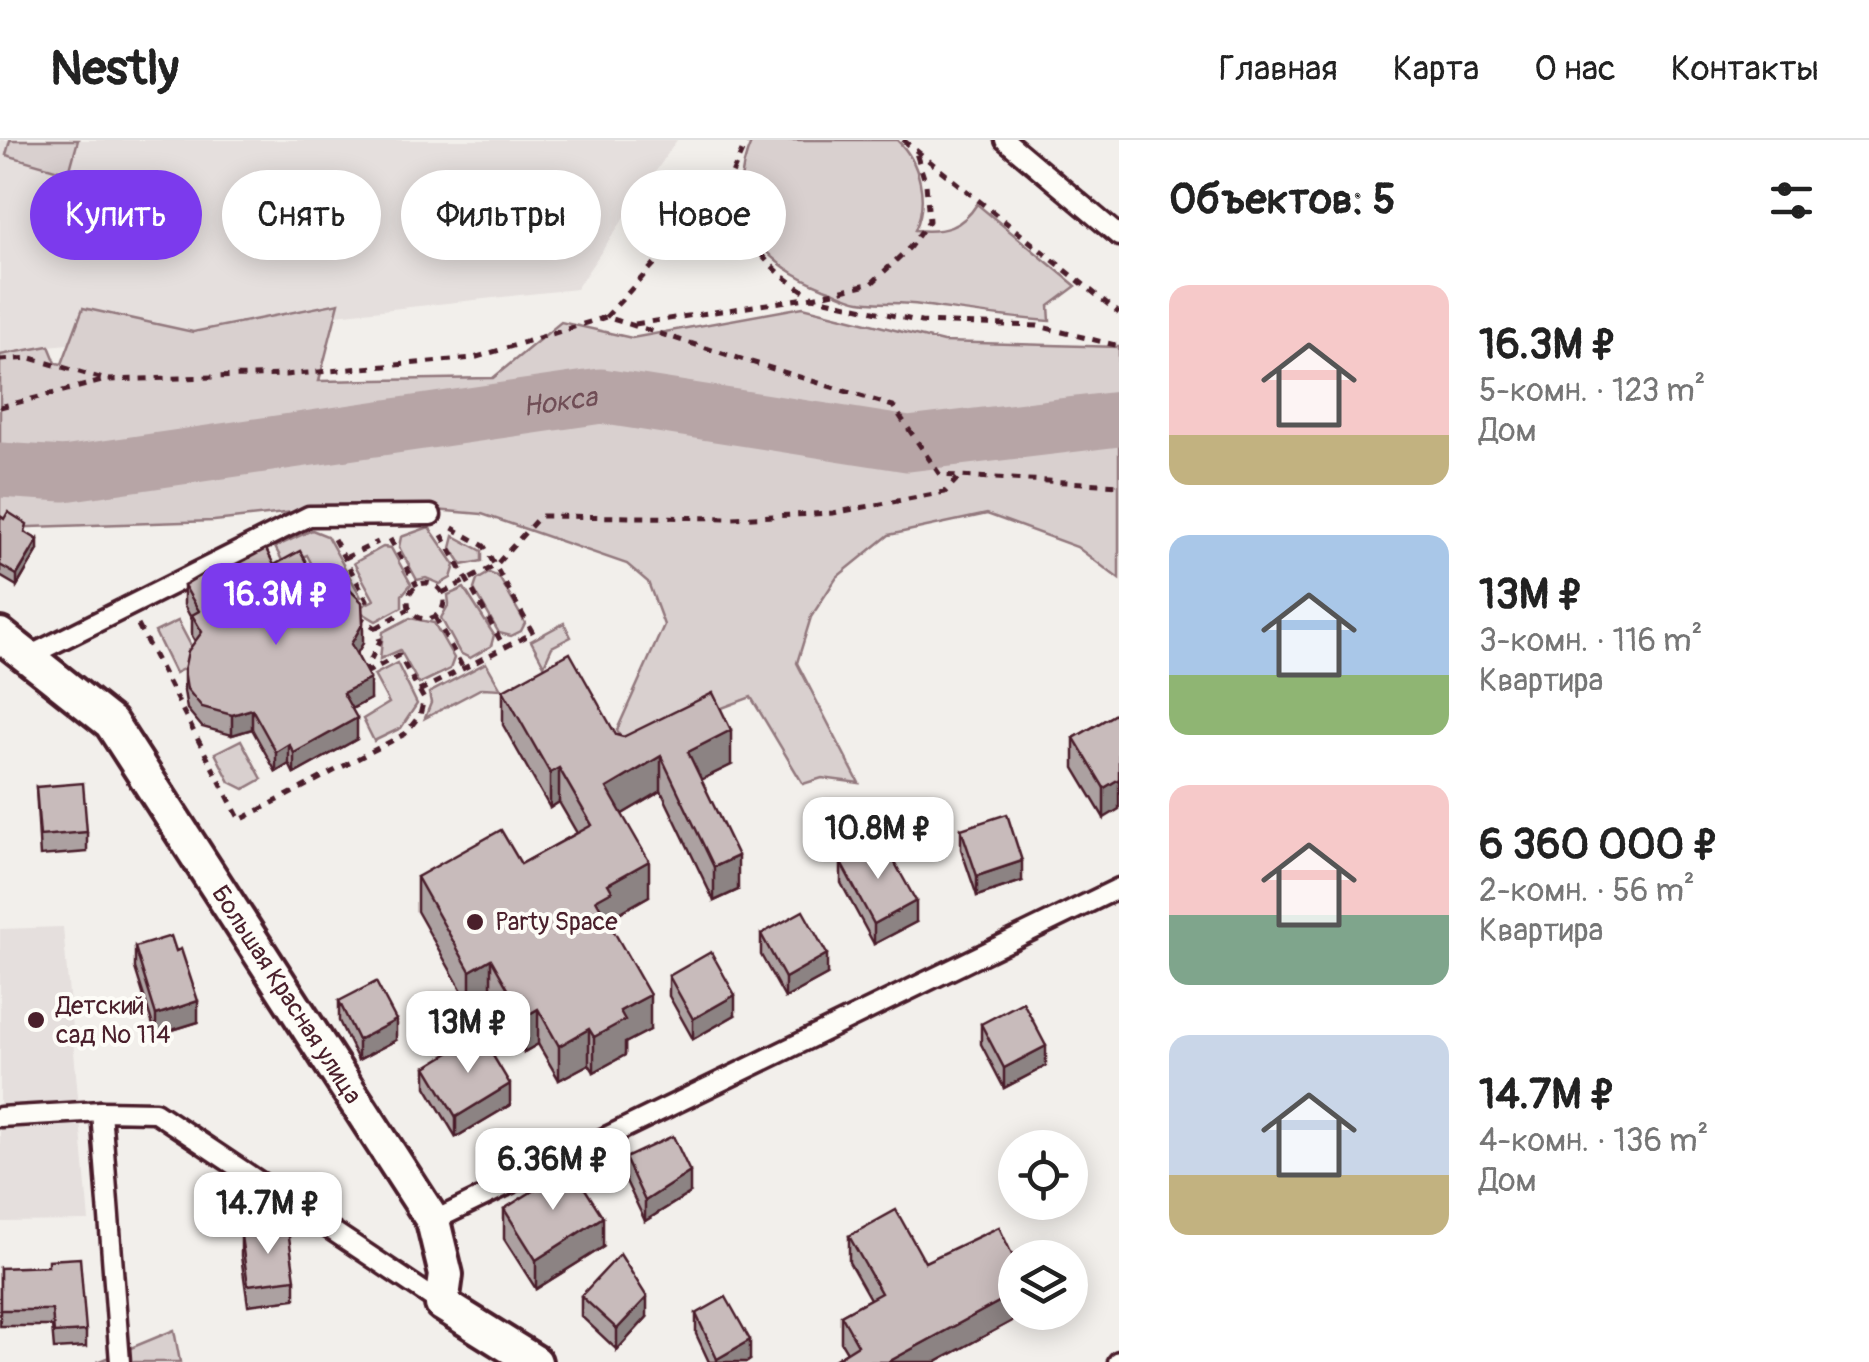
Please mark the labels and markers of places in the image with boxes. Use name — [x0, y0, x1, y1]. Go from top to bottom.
pin: 16.3M ₽ — [184, 563, 368, 648]
pin: 10.8M ₽ — [786, 797, 970, 882]
place label: Party Space — [495, 907, 618, 938]
marker: Party Space — [464, 911, 486, 933]
place label: Детский сад № 114 — [55, 991, 171, 1051]
pin: 13M ₽ — [398, 991, 538, 1076]
marker: Детский сад № 114 — [25, 1009, 47, 1031]
pin: 6.36M ₽ — [461, 1128, 645, 1213]
pin: 14.7M ₽ — [176, 1172, 360, 1257]

